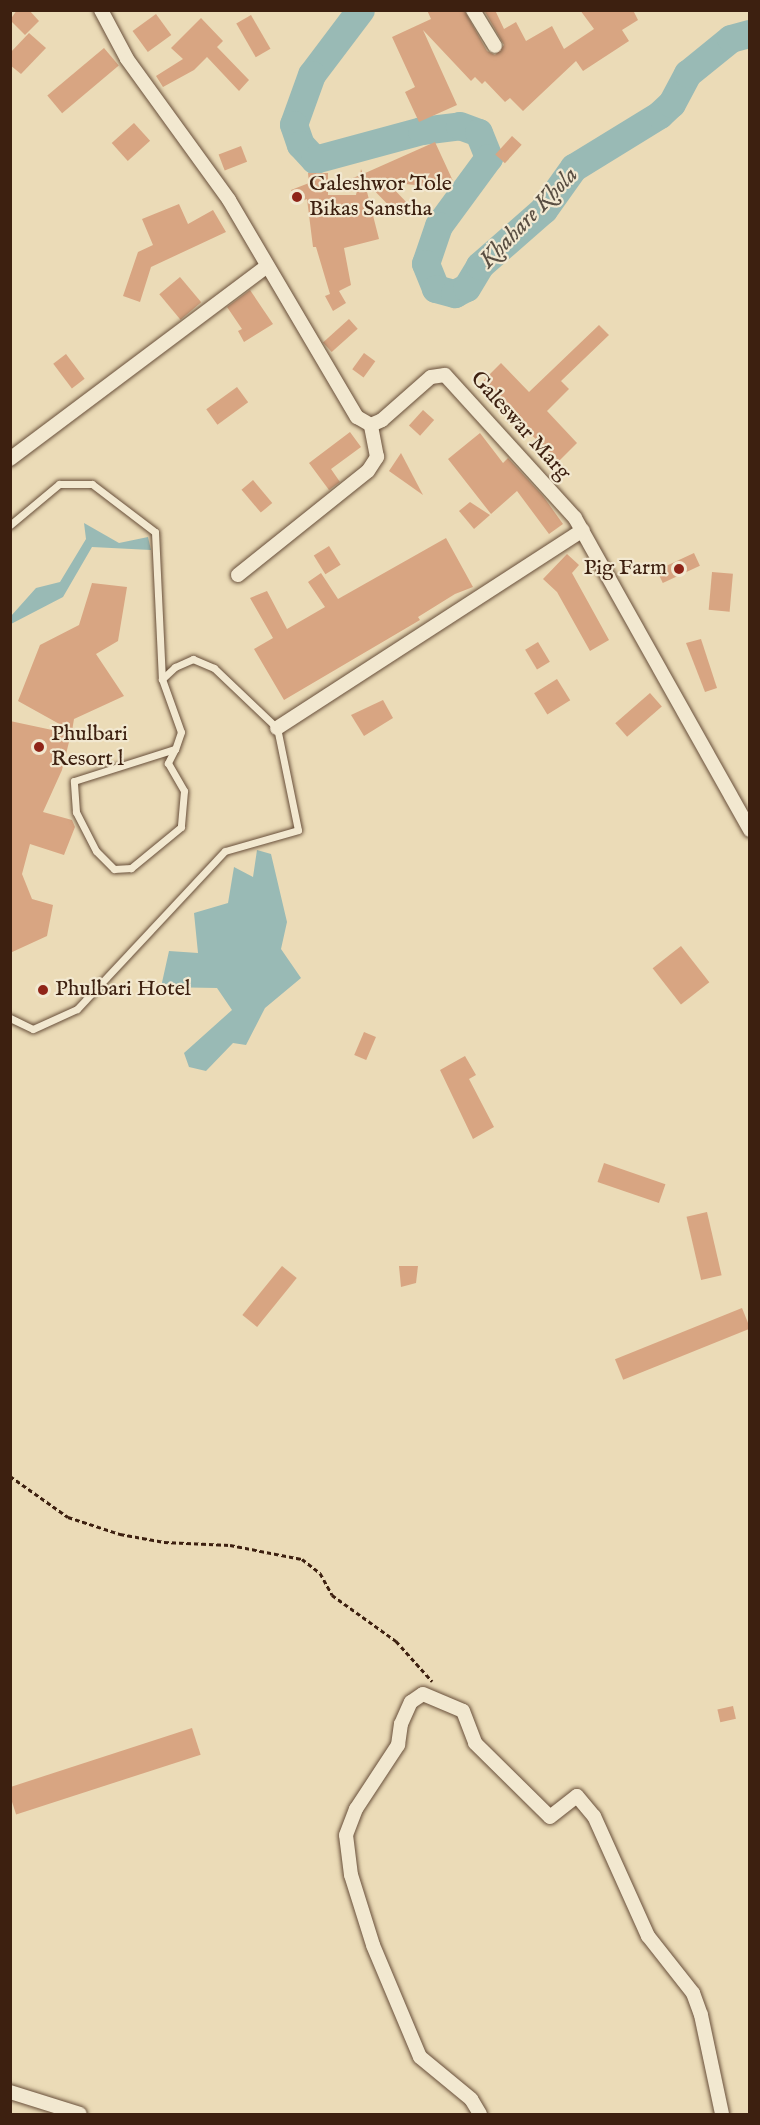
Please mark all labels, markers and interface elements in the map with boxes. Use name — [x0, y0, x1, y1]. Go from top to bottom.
water label: Khahare Khola — [474, 161, 584, 275]
place label: Galeshwor Tole Bikas Sanstha — [309, 171, 452, 222]
marker: Galeshwor Tole Bikas Sanstha — [290, 190, 304, 204]
street label: Galeswar Marg — [464, 366, 576, 486]
place label: Pig Farm — [583, 556, 667, 582]
marker: Pig Farm — [672, 562, 686, 576]
place label: Phulbari Resort l — [51, 721, 128, 772]
marker: Phulbari Resort l — [32, 740, 46, 754]
place label: Phulbari Hotel — [55, 977, 191, 1003]
marker: Phulbari Hotel — [36, 983, 50, 997]

